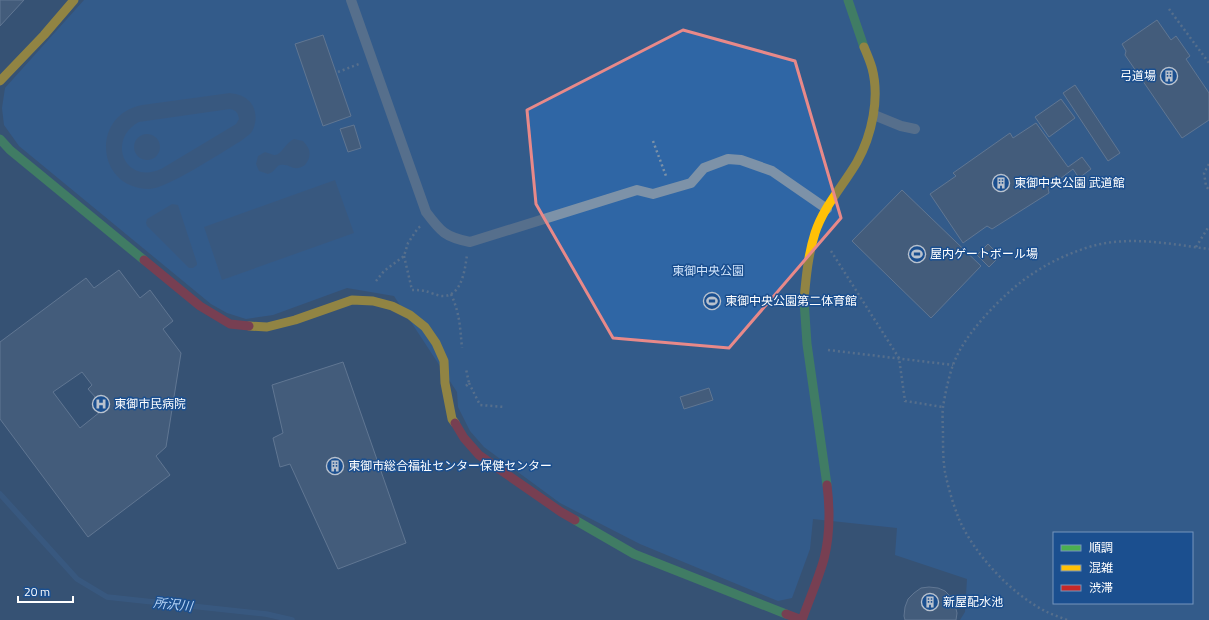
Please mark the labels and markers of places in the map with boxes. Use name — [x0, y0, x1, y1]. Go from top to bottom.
place label: 弓道場 — [1120, 66, 1156, 85]
building icon: 弓道場 — [1159, 66, 1179, 86]
building icon: 東御中央公園 武道館 — [991, 173, 1011, 193]
place label: 東御中央公園 武道館 — [1014, 173, 1125, 192]
sports icon: 屋内ゲートボール場 — [907, 244, 927, 264]
place label: 屋内ゲートボール場 — [930, 244, 1038, 263]
sports icon: 東御中央公園第二体育館 — [702, 291, 722, 311]
place label: 東御中央公園第二体育館 — [725, 291, 857, 310]
hospital icon: 東御市民病院 — [91, 394, 111, 414]
place label: 東御市民病院 — [114, 394, 186, 413]
building icon: 東御市総合福祉センター保健センター — [325, 456, 345, 476]
place label: 東御市総合福祉センター保健センター — [348, 456, 552, 475]
building icon: 新屋配水池 — [920, 592, 940, 612]
place label: 新屋配水池 — [943, 592, 1003, 611]

